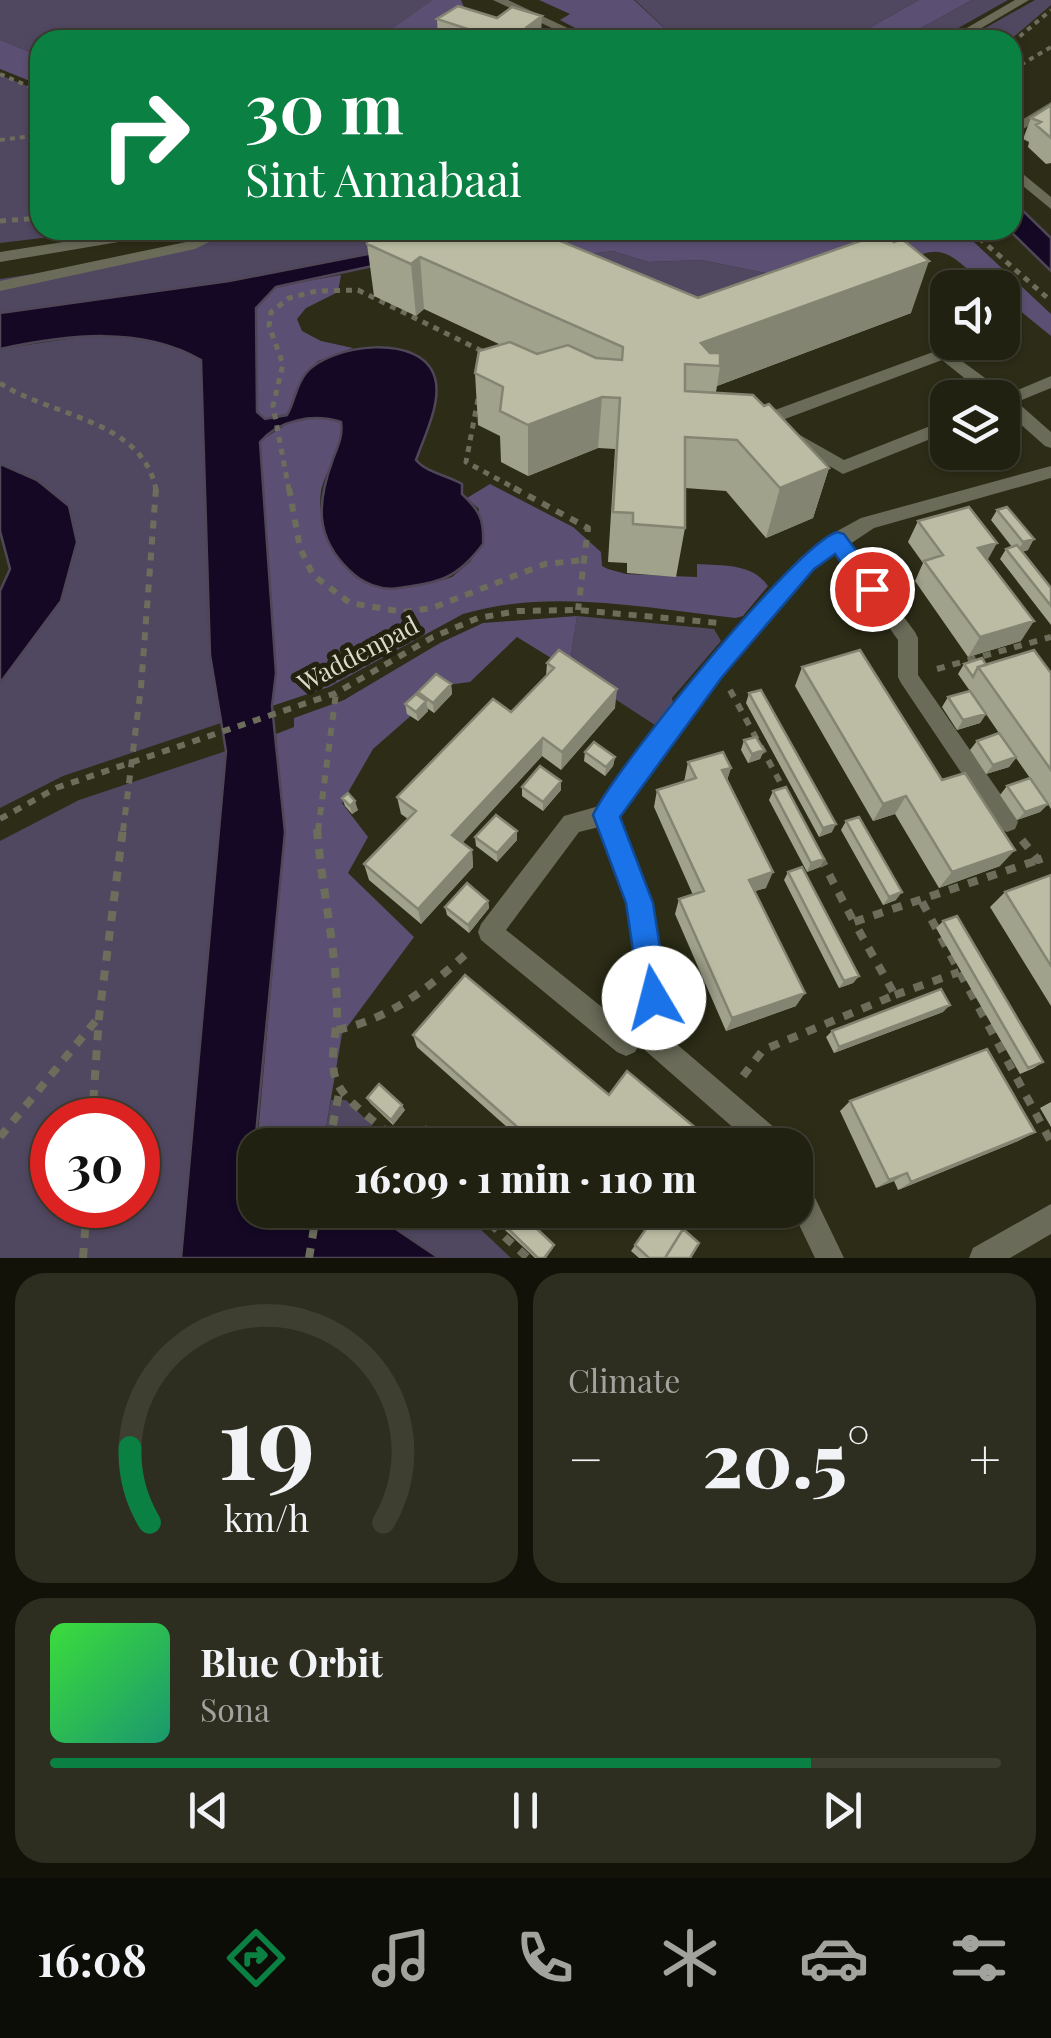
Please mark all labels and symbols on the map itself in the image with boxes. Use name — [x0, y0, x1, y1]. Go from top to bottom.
pin — [830, 547, 915, 632]
street label: Waddenpad — [290, 607, 423, 699]
position arrow — [602, 946, 706, 1050]
speed limit sign: 30 — [30, 1098, 160, 1228]

